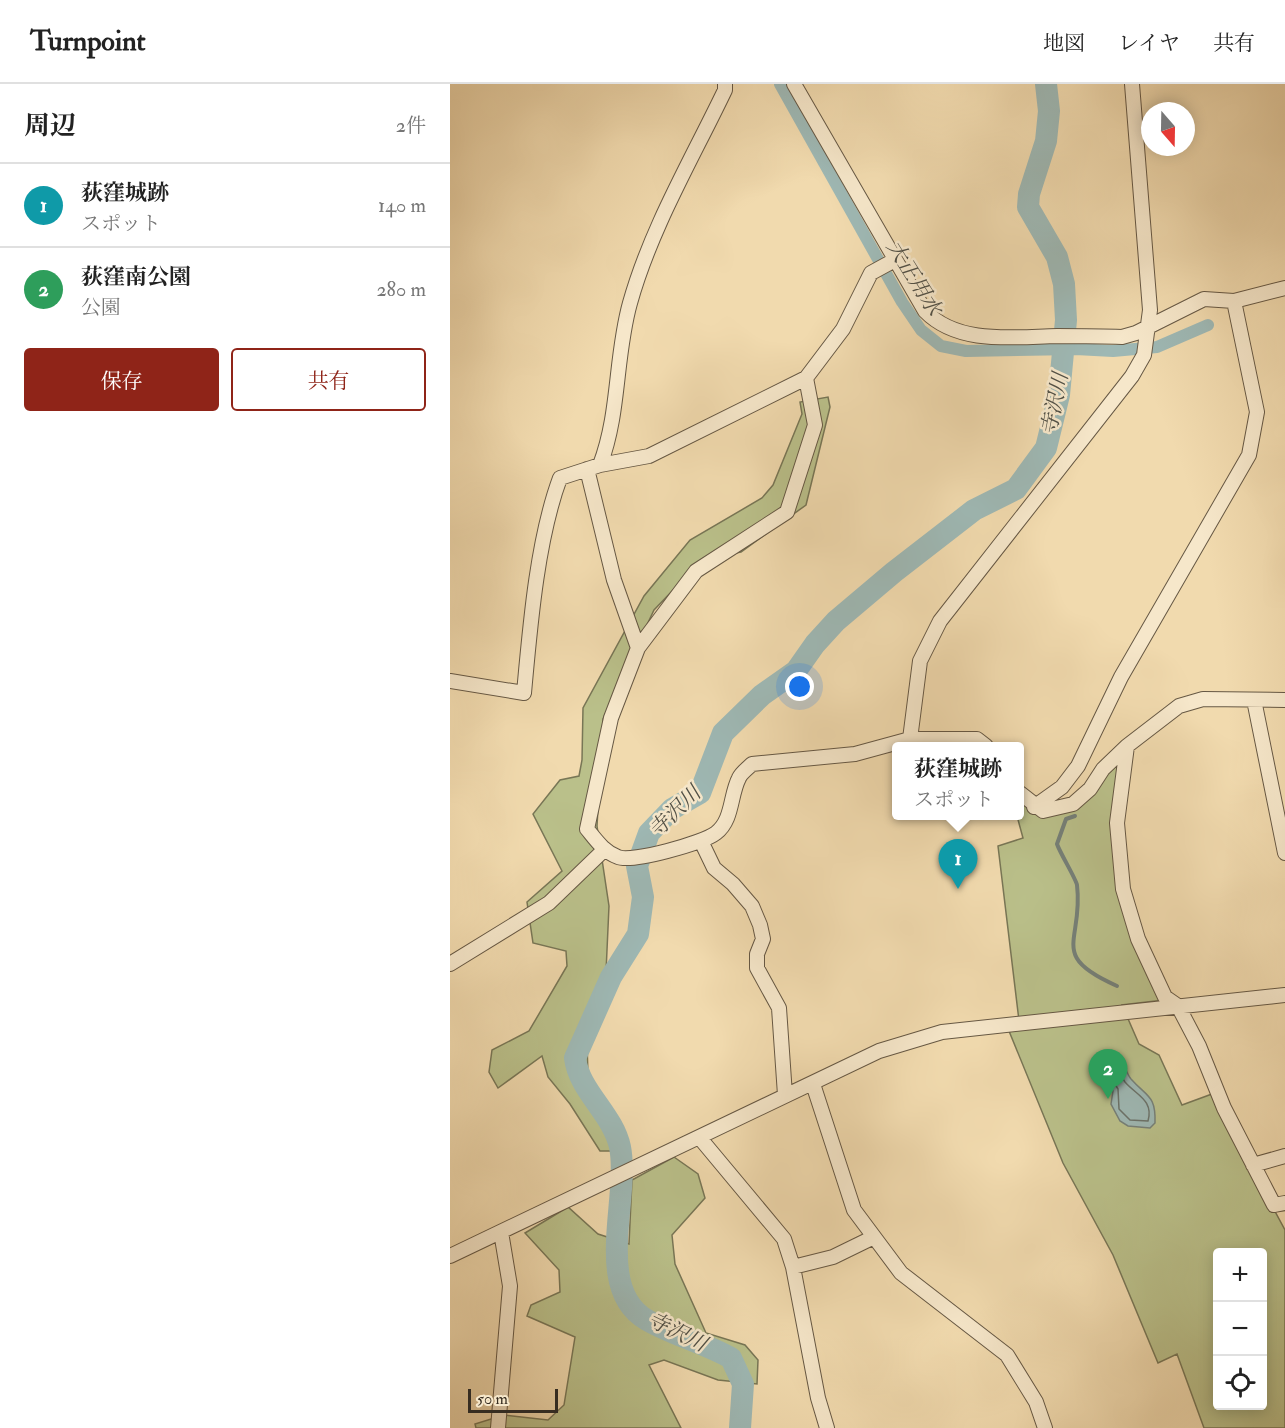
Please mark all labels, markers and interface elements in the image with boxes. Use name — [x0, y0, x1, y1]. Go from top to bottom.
text: Turnpoint — [30, 24, 146, 59]
text: 地図 — [1043, 30, 1085, 57]
text: レイヤ — [1118, 30, 1180, 57]
text: 共有 — [1213, 30, 1255, 57]
north arrow — [1141, 102, 1195, 156]
text: 周辺 — [24, 110, 76, 142]
text: 2件 — [396, 113, 426, 138]
text: 荻窪城跡 — [81, 179, 169, 207]
text: 1 — [40, 193, 47, 218]
text: 140 m — [378, 193, 426, 218]
text: スポット — [81, 211, 161, 236]
water label: 大正用水 — [880, 235, 949, 322]
text: 荻窪南公園 — [81, 263, 191, 291]
text: 2 — [38, 277, 49, 302]
text: 280 m — [376, 277, 426, 302]
text: 公園 — [81, 295, 121, 320]
button: 保存 — [24, 348, 219, 411]
button: 共有 — [231, 348, 426, 411]
water label: 寺沢川 — [1036, 369, 1075, 437]
your location — [785, 672, 814, 701]
popup — [892, 742, 1024, 820]
text: 荻窪城跡 — [914, 755, 1002, 783]
water label: 寺沢川 — [643, 779, 708, 844]
text: スポット — [914, 787, 994, 812]
pin: 1 — [938, 840, 978, 889]
pin: 2 — [1088, 1050, 1128, 1099]
map controls — [1213, 1248, 1267, 1410]
button: + — [1213, 1248, 1267, 1302]
button: − — [1213, 1302, 1267, 1356]
water label: 寺沢川 — [643, 1306, 713, 1359]
button: locate — [1213, 1356, 1267, 1410]
scale bar — [468, 1386, 558, 1414]
text: 50 m — [477, 1389, 508, 1409]

